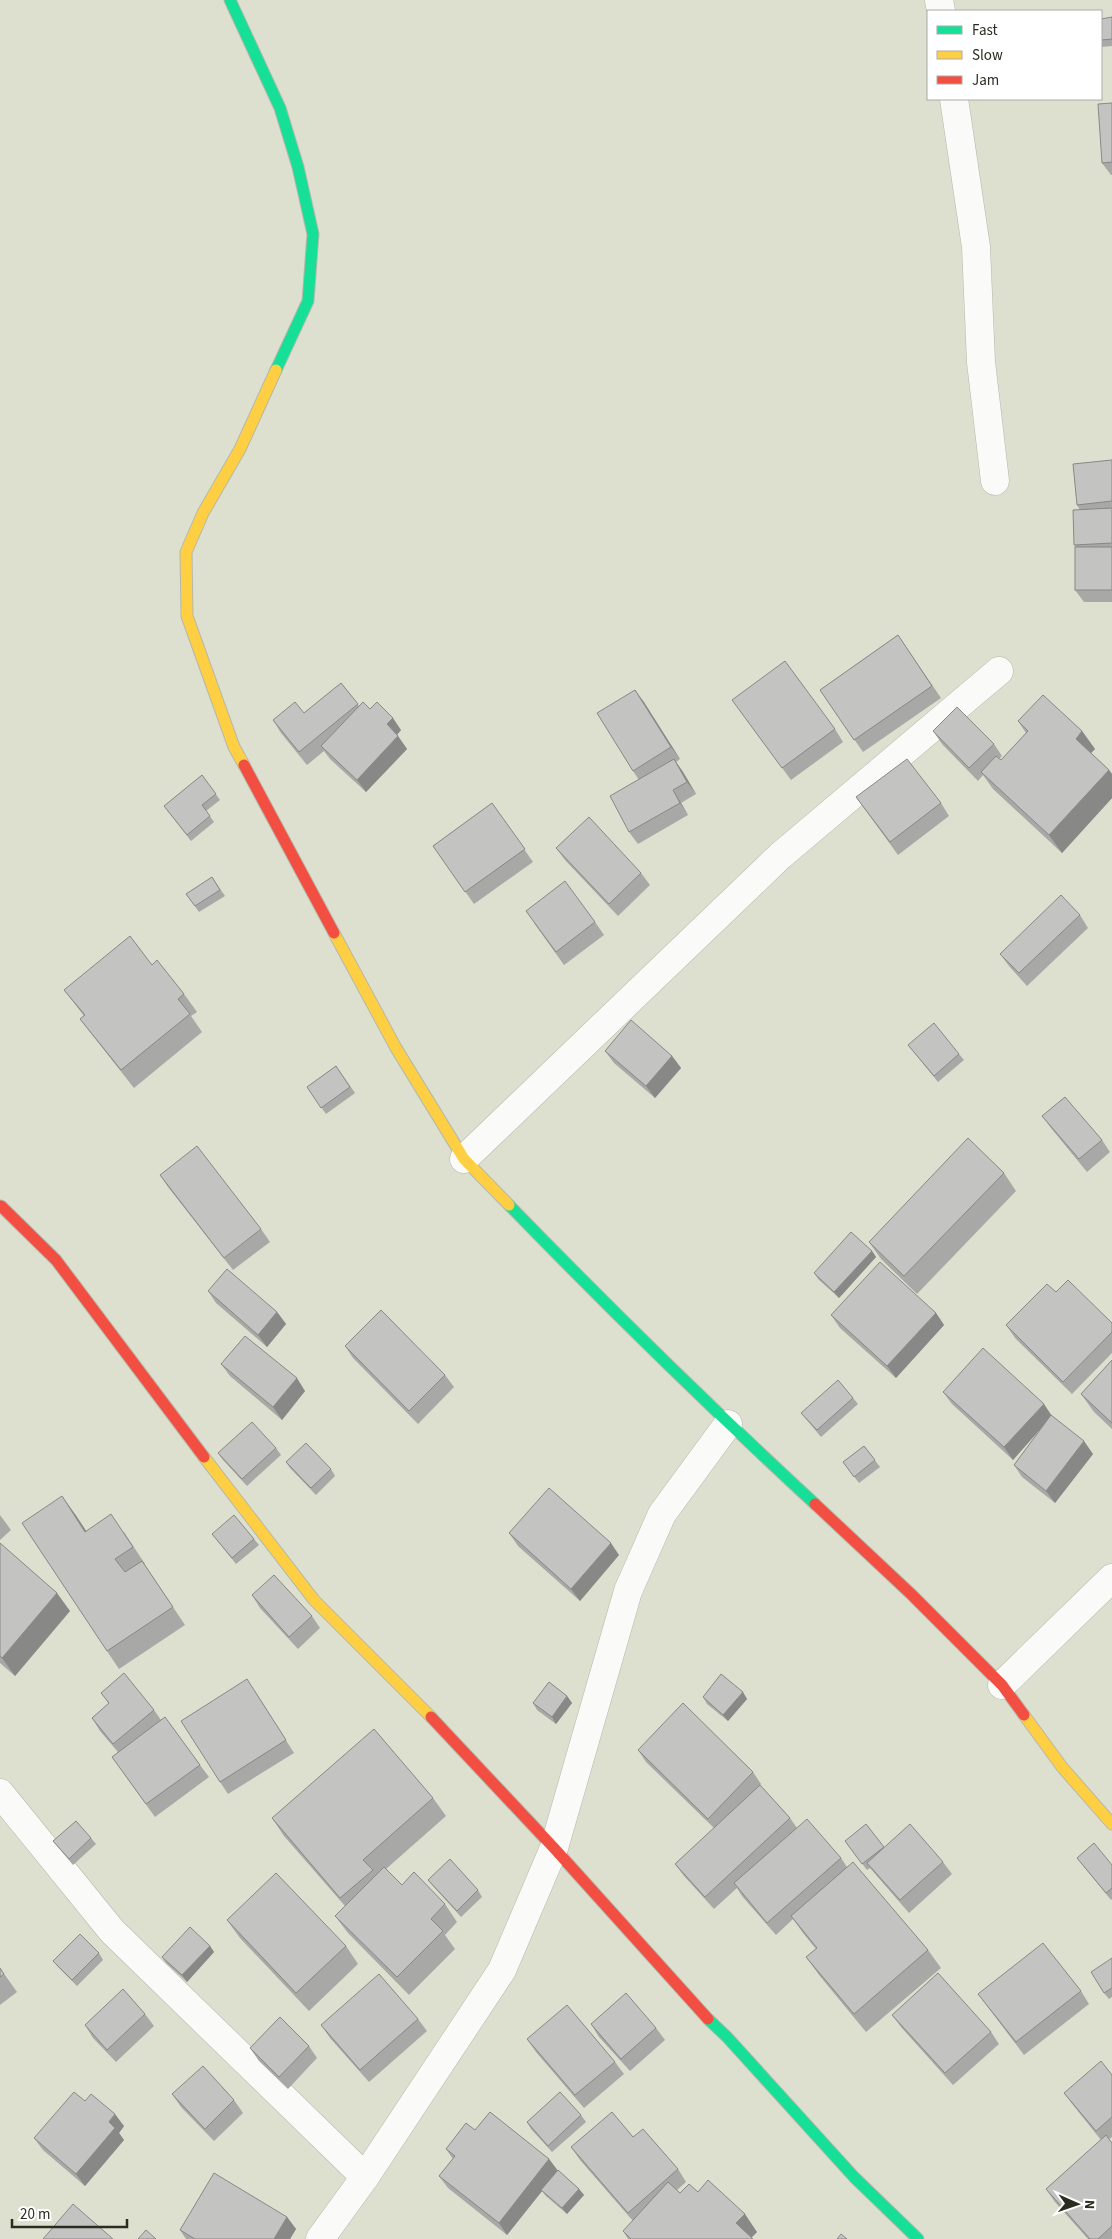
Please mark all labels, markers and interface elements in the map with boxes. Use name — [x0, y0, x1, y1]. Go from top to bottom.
legend — [927, 10, 1102, 100]
text: Fast — [972, 20, 998, 41]
text: Slow — [972, 45, 1003, 66]
text: Jam — [972, 70, 999, 91]
north arrow — [1052, 2179, 1102, 2229]
scale bar — [12, 2196, 128, 2228]
text: N — [1079, 2199, 1099, 2209]
text: 20 m — [20, 2204, 50, 2225]

